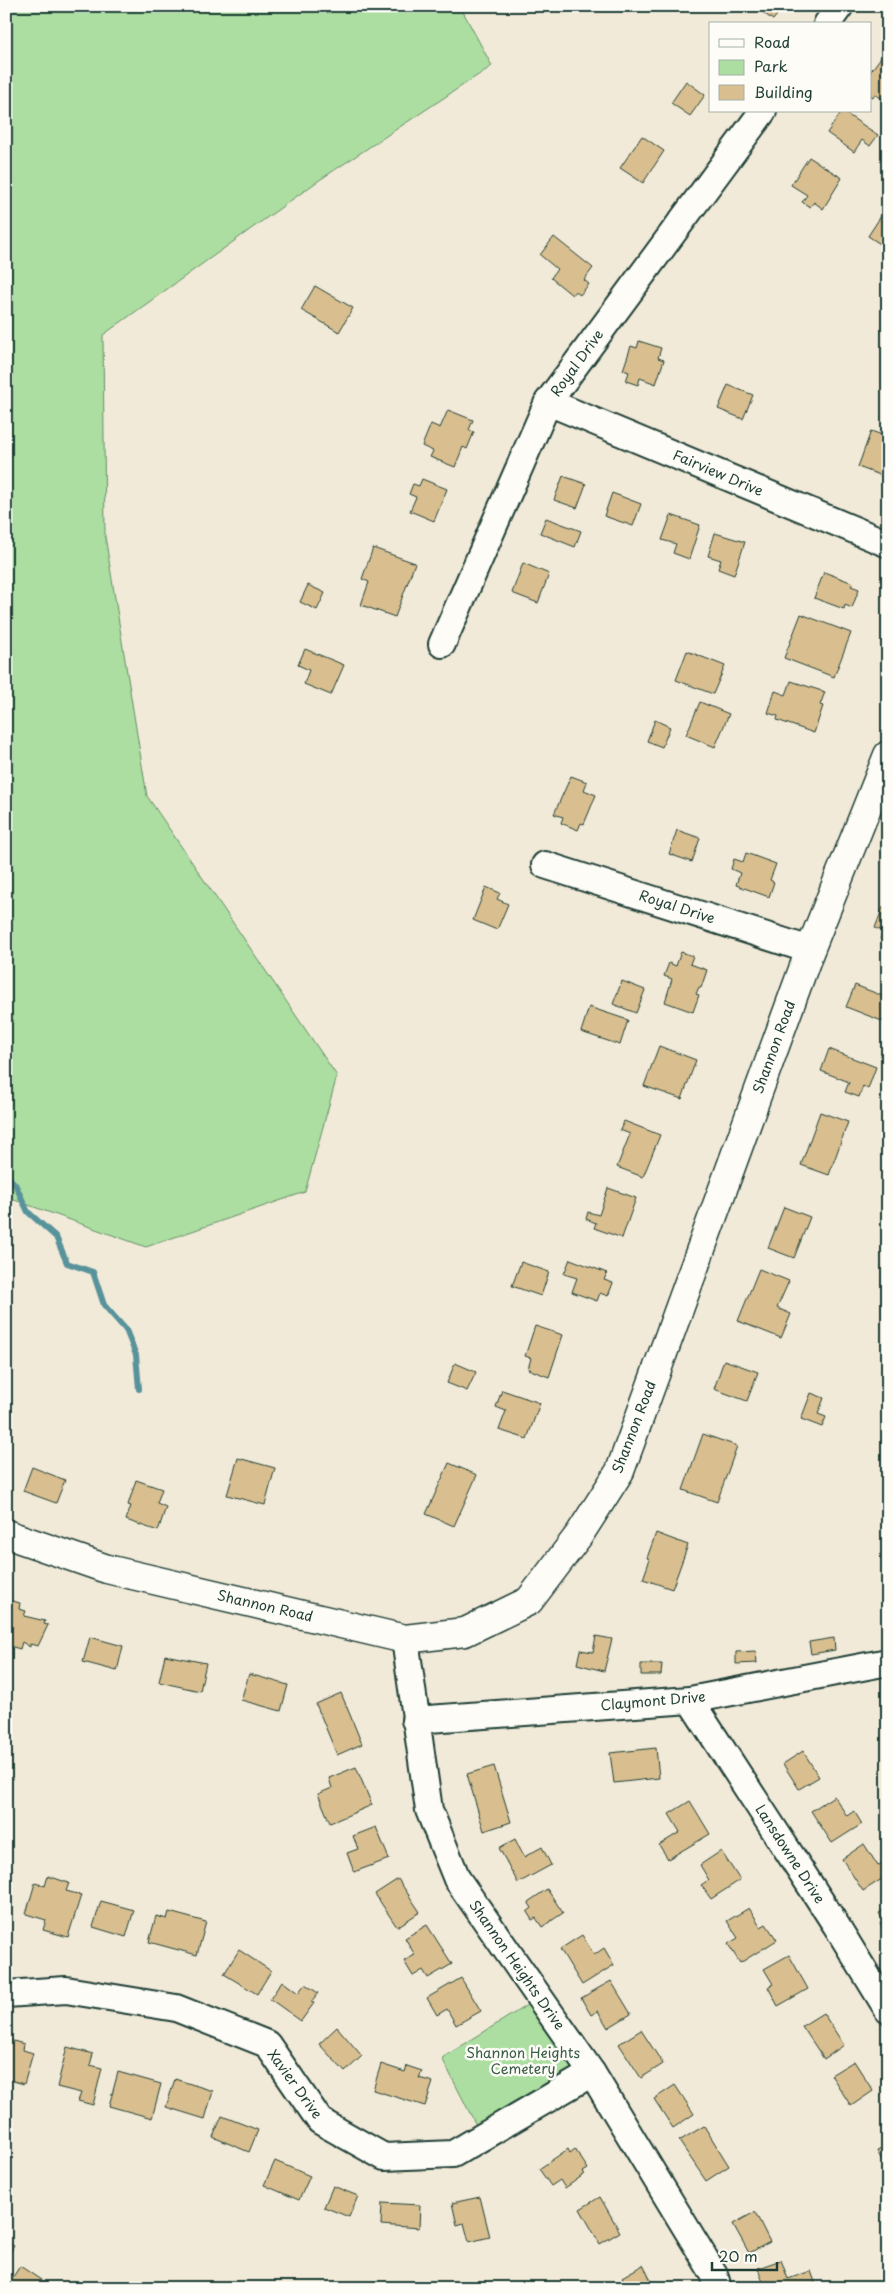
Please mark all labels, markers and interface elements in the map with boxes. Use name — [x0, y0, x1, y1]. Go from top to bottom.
legend — [709, 22, 872, 112]
text: Road — [754, 30, 790, 53]
text: Park — [754, 54, 788, 77]
text: Building — [754, 80, 813, 103]
street label: Royal Drive — [545, 325, 608, 401]
street label: Fairview Drive — [670, 444, 767, 501]
street label: Royal Drive — [637, 884, 718, 929]
street label: Shannon Road — [747, 997, 800, 1096]
street label: Shannon Road — [606, 1377, 661, 1476]
street label: Shannon Road — [215, 1584, 315, 1627]
street label: Claymont Drive — [600, 1685, 706, 1716]
street label: Lansdowne Drive — [750, 1800, 830, 1907]
street label: Shannon Heights Drive — [465, 1895, 570, 2034]
park label: Shannon Heights Cemetery — [466, 2042, 580, 2079]
street label: Xavier Drive — [263, 2045, 328, 2123]
scale bar — [712, 2239, 776, 2271]
text: 20 m — [719, 2244, 758, 2267]

